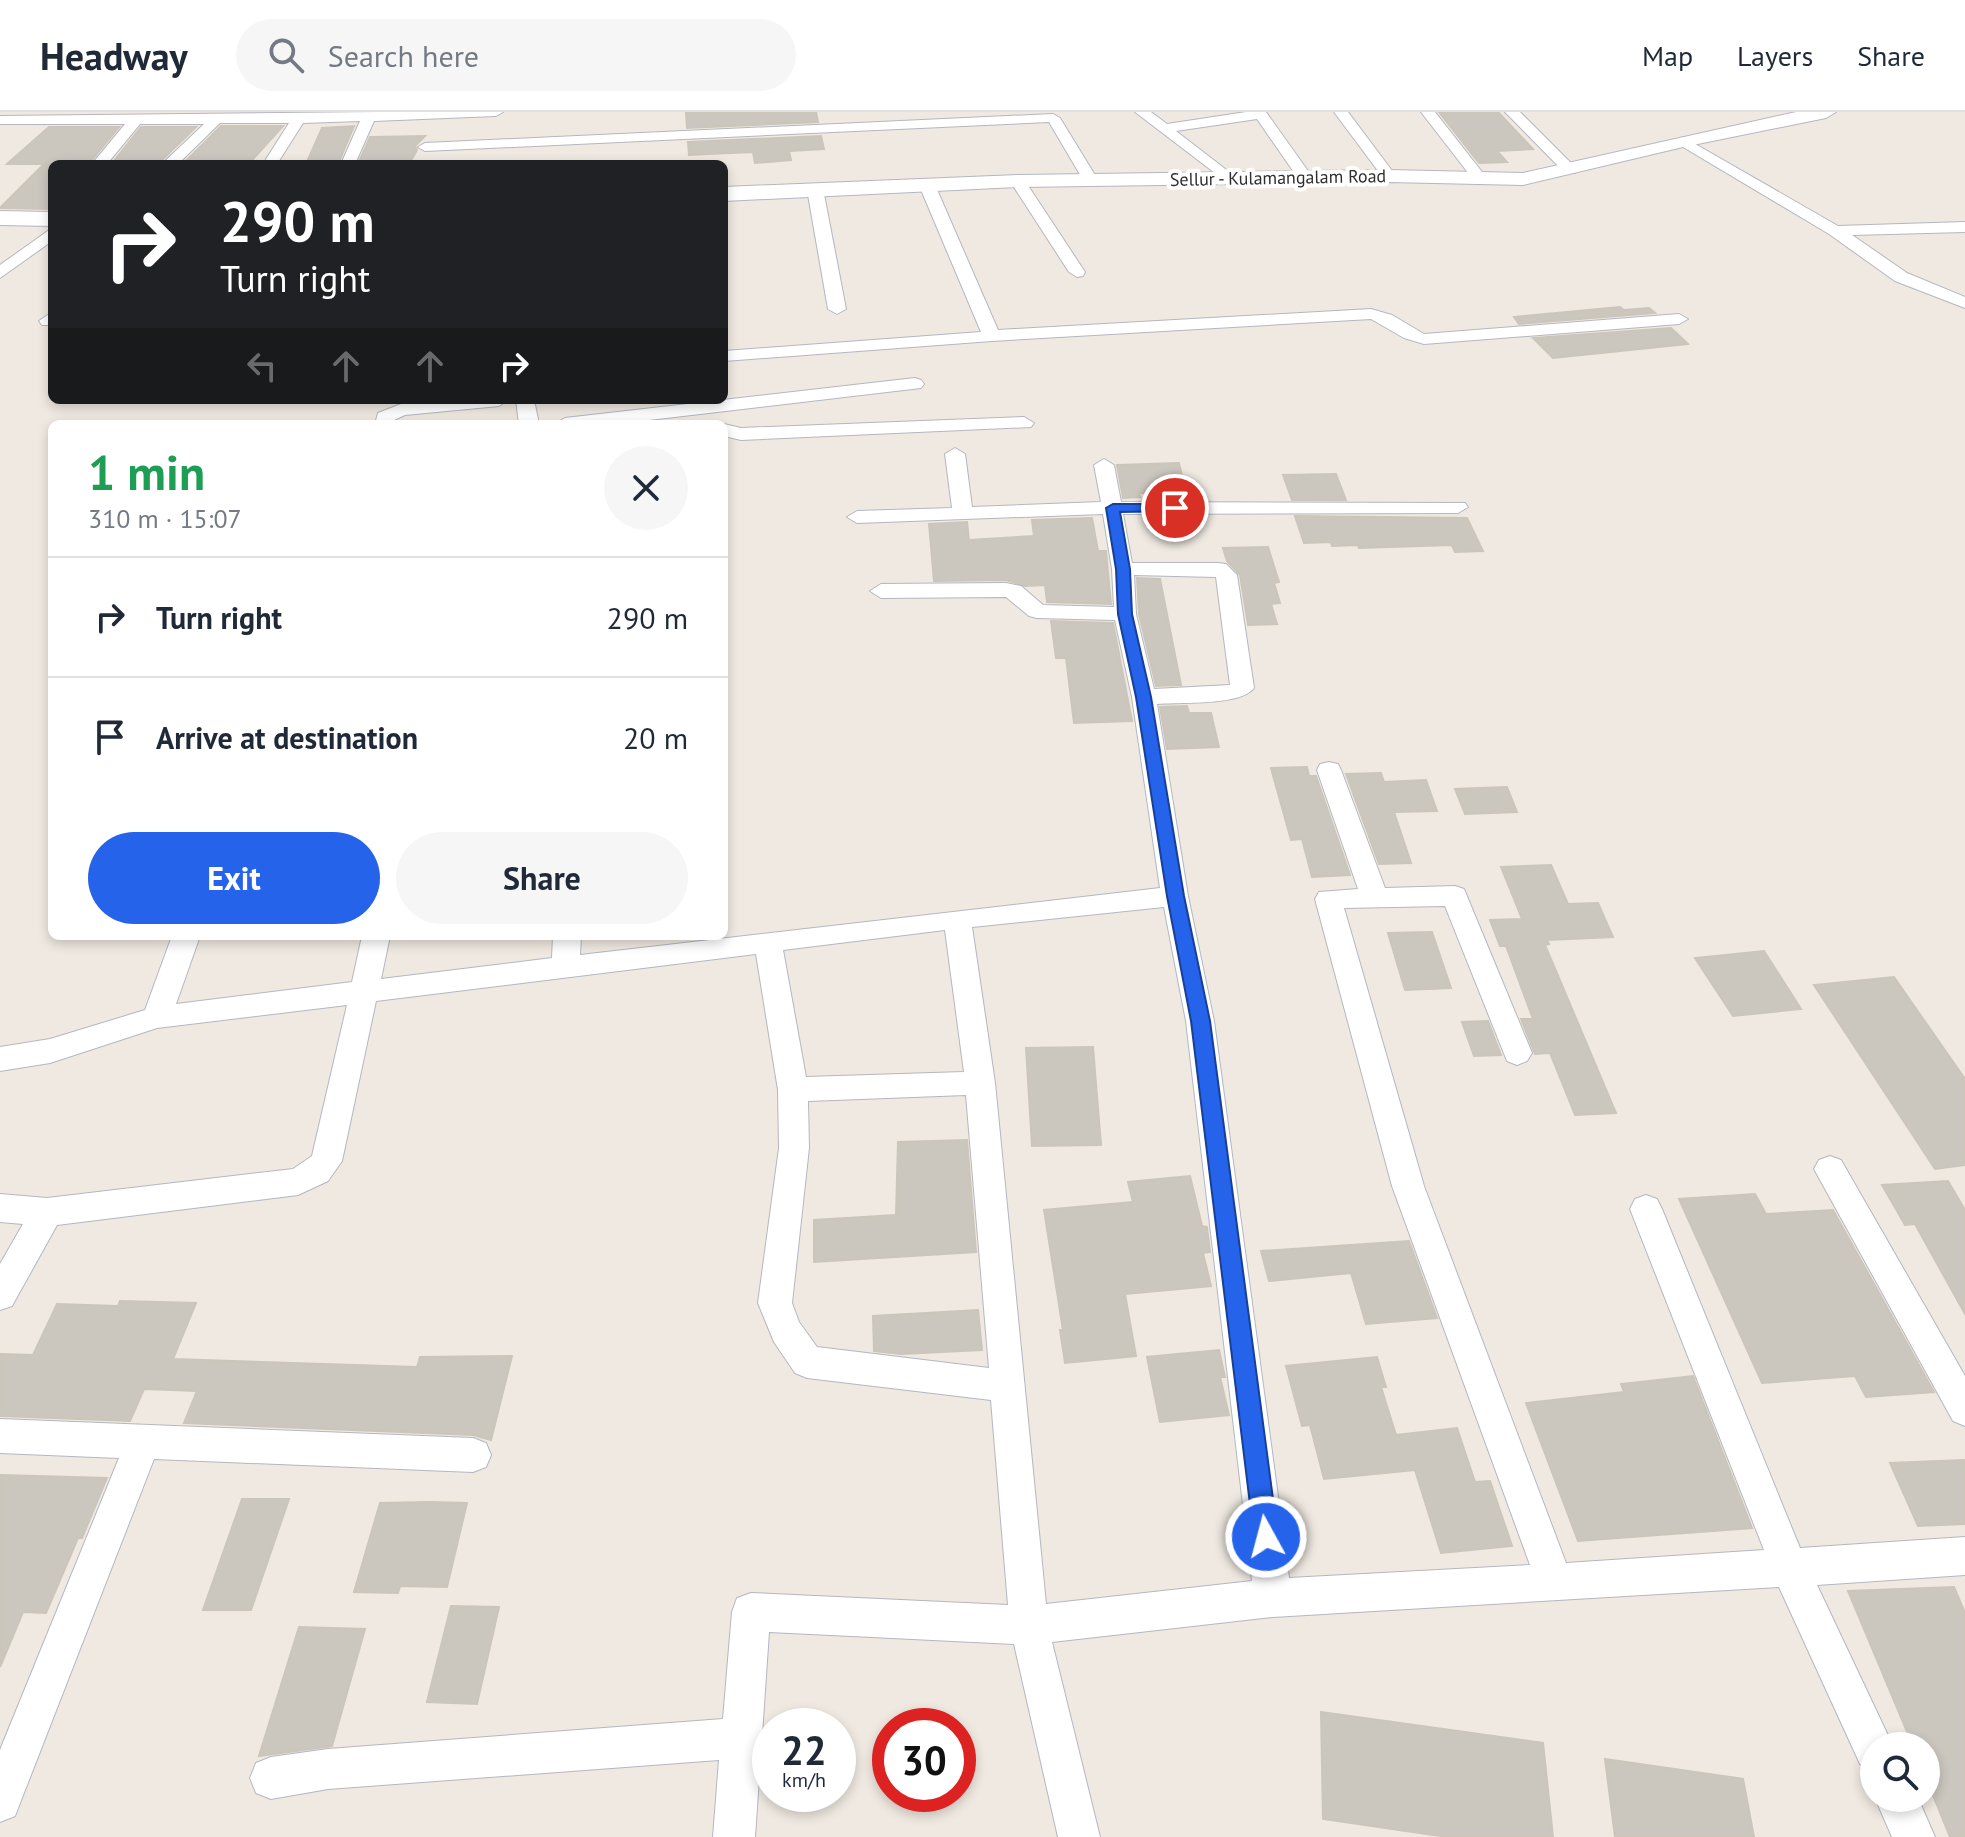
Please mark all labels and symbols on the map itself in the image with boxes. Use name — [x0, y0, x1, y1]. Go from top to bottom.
street label: Sellur - Kulamangalam Road — [1170, 164, 1386, 191]
pin — [1141, 474, 1209, 542]
position arrow — [1224, 1495, 1308, 1579]
speed limit sign: 30 — [872, 1708, 976, 1812]

